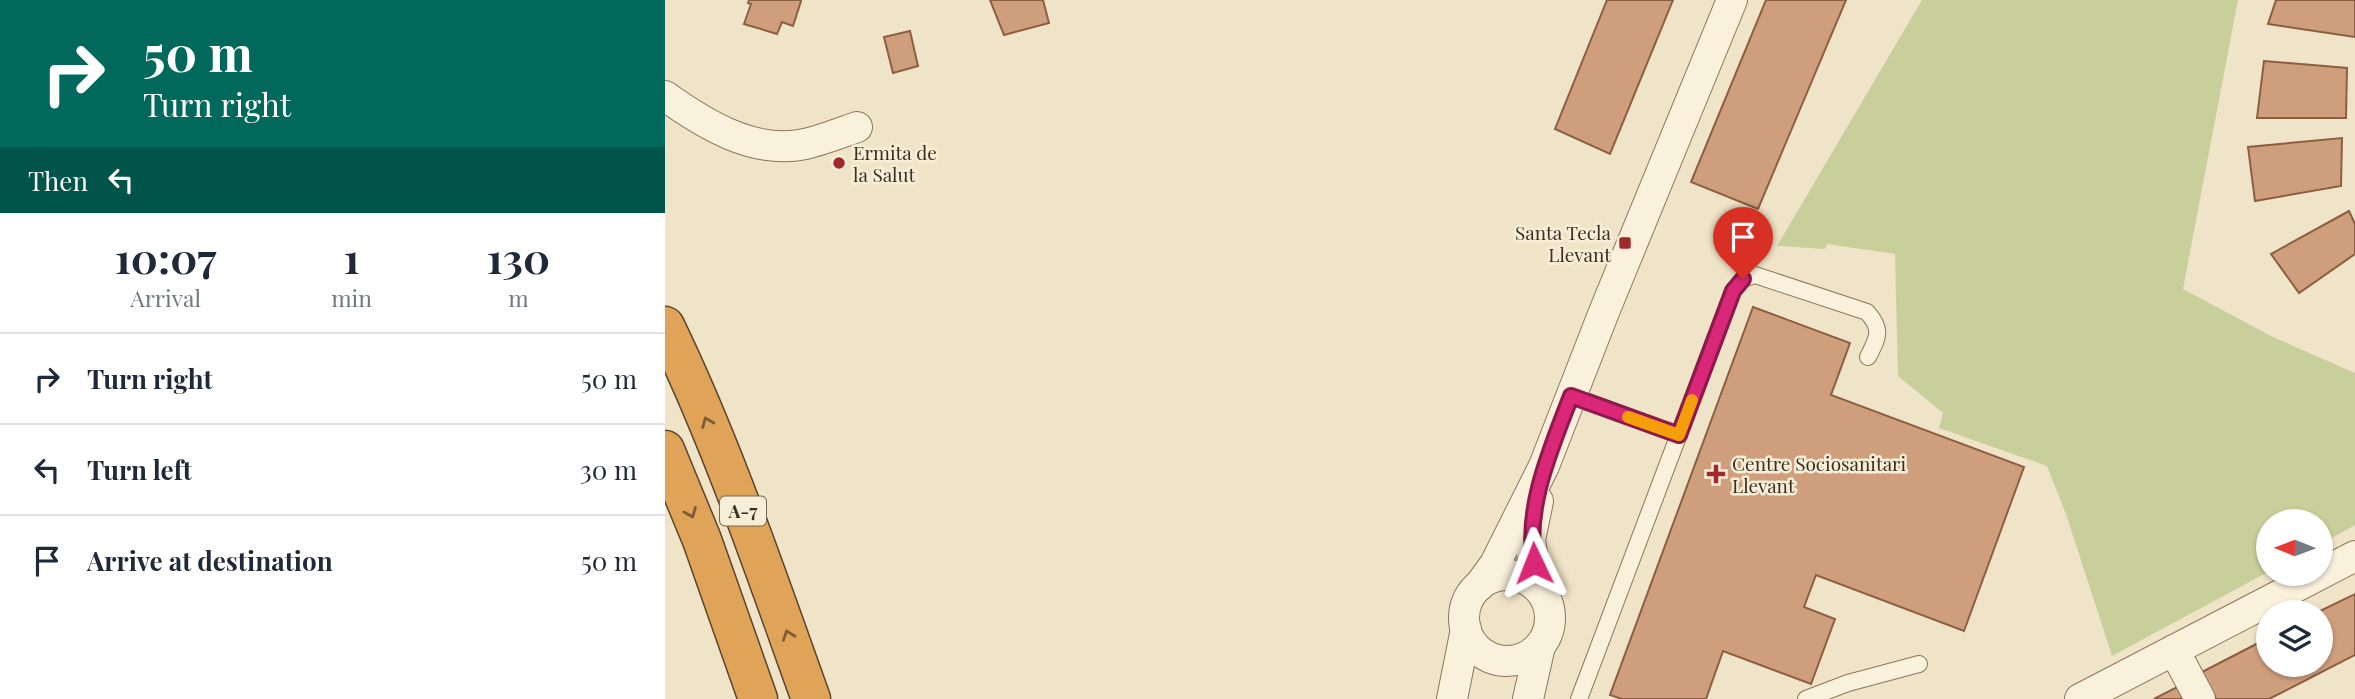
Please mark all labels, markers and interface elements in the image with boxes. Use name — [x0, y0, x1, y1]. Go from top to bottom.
text: 50 m — [143, 19, 253, 84]
icon: right — [28, 28, 119, 119]
text: Turn right — [143, 82, 291, 125]
place label: Ermita de la Salut — [853, 139, 937, 187]
marker: Ermita de la Salut — [831, 155, 847, 171]
icon: left — [102, 161, 140, 199]
text: Then — [28, 163, 88, 198]
pin — [1713, 207, 1773, 279]
icon: arrive — [1724, 218, 1762, 256]
place label: Santa Tecla Llevant — [1515, 219, 1612, 267]
text: 10:07 — [115, 229, 216, 285]
text: 1 — [344, 229, 360, 285]
text: 130 — [487, 229, 550, 285]
marker: Santa Tecla Llevant — [1617, 235, 1633, 251]
text: Arrival — [130, 282, 201, 313]
text: min — [331, 282, 372, 313]
text: m — [508, 282, 529, 313]
icon: right — [28, 360, 66, 398]
text: Turn right — [87, 361, 213, 396]
text: 50 m — [581, 361, 637, 396]
one-way arrow — [701, 417, 715, 429]
place label: Centre Sociosanitari Llevant — [1732, 450, 1907, 498]
icon: left — [28, 451, 66, 489]
text: Turn left — [87, 452, 192, 487]
text: 30 m — [580, 452, 637, 487]
marker: Centre Sociosanitari Llevant — [1706, 464, 1726, 484]
road number: A-7 — [720, 496, 766, 526]
one-way arrow — [682, 507, 696, 519]
north arrow — [2256, 509, 2333, 586]
map controls — [2256, 509, 2333, 677]
position arrow — [1497, 526, 1571, 600]
icon: arrive — [28, 542, 66, 580]
text: Arrive at destination — [87, 543, 333, 578]
text: 50 m — [581, 543, 637, 578]
button: layers — [2256, 600, 2333, 677]
one-way arrow — [783, 629, 797, 641]

